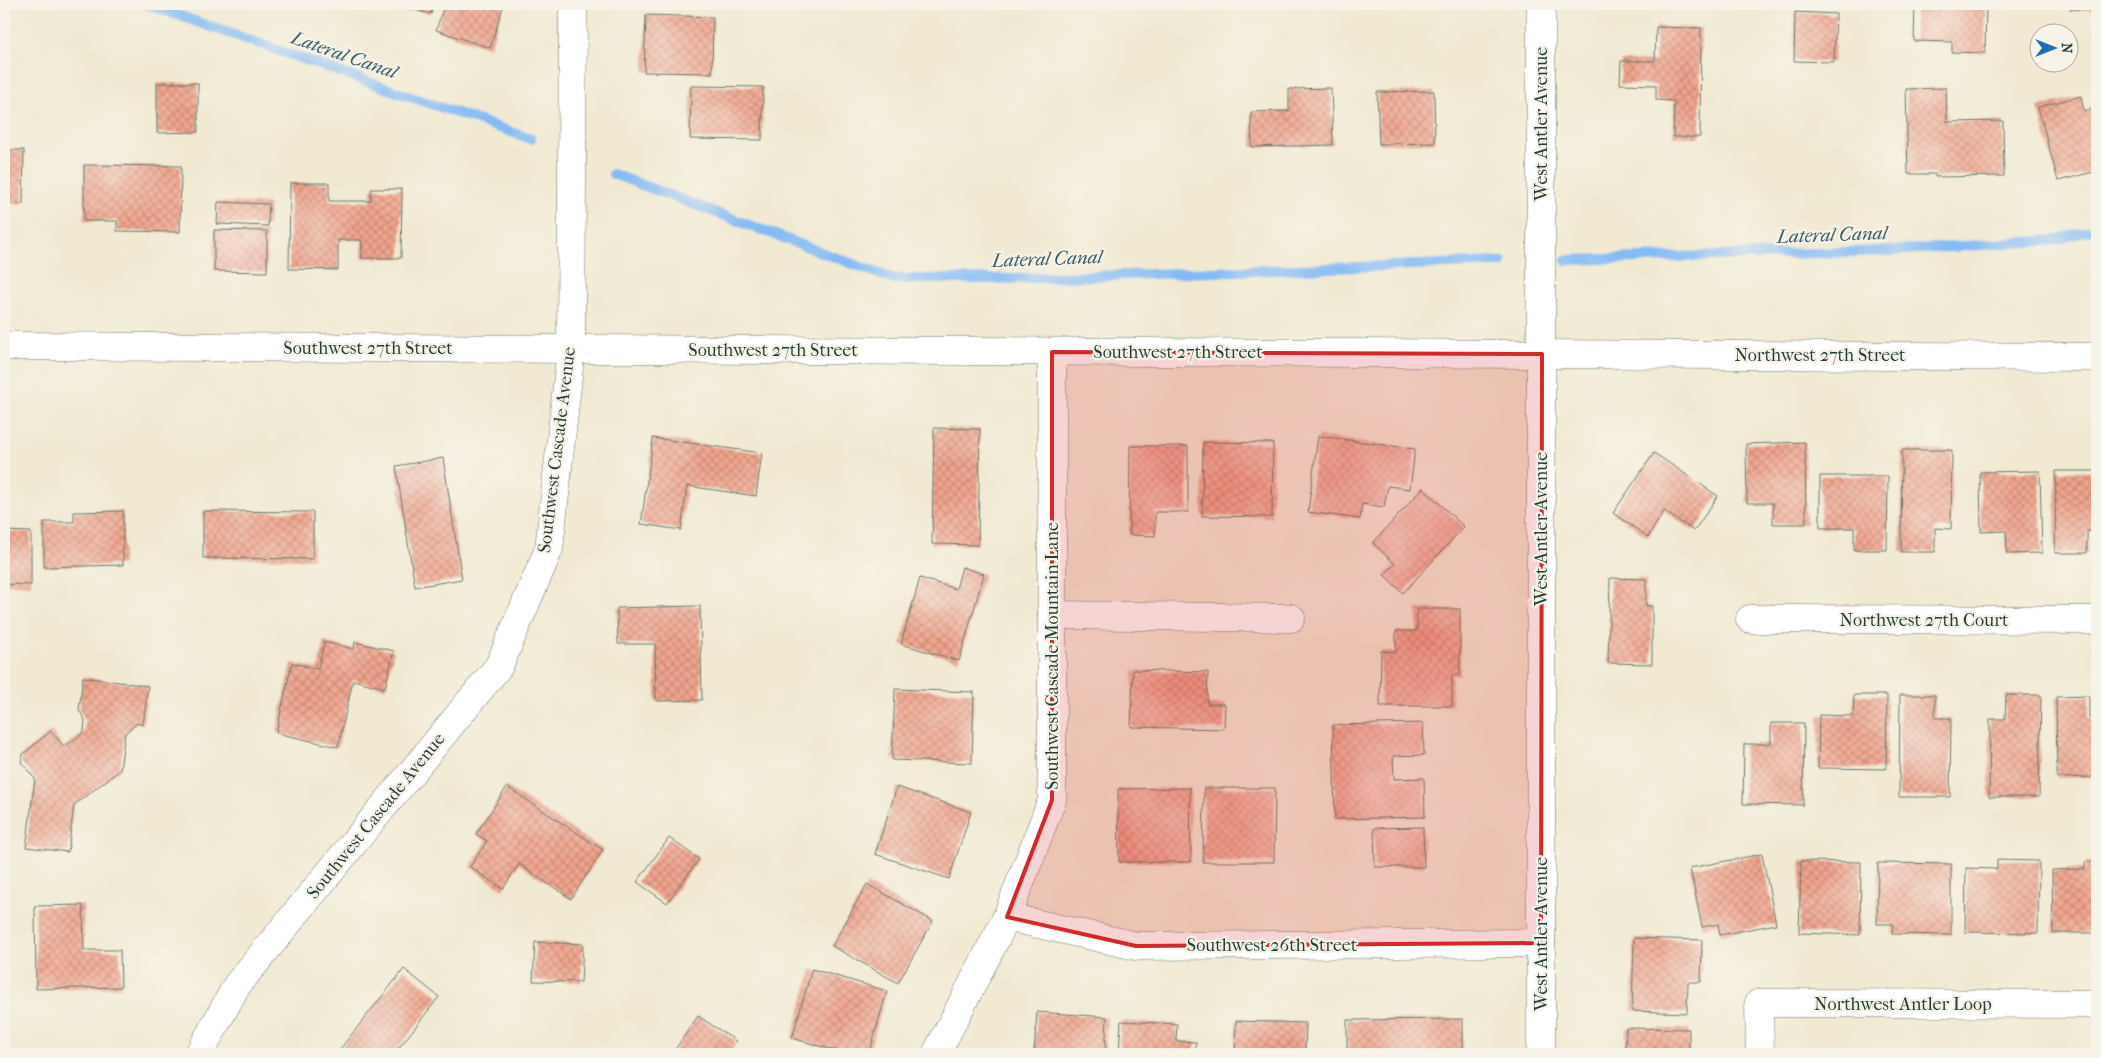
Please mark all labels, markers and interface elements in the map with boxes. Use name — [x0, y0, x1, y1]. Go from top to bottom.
north arrow — [2028, 22, 2078, 72]
water label: Lateral Canal — [286, 26, 402, 84]
text: N — [2058, 43, 2075, 54]
street label: West Antler Avenue — [1531, 47, 1552, 202]
water label: Lateral Canal — [1774, 222, 1890, 248]
water label: Lateral Canal — [989, 246, 1105, 272]
street label: Southwest 27th Street — [283, 338, 453, 359]
street label: Southwest 27th Street — [688, 340, 858, 361]
street label: Southwest 27th Street — [1093, 342, 1263, 363]
street label: Northwest 27th Street — [1735, 345, 1906, 366]
street label: Southwest Cascade Avenue — [534, 346, 580, 554]
street label: West Antler Avenue — [1531, 452, 1552, 607]
street label: Southwest Cascade Mountain Lane — [1042, 522, 1063, 790]
street label: Northwest 27th Court — [1840, 610, 2009, 631]
street label: Southwest Cascade Avenue — [303, 729, 449, 903]
street label: West Antler Avenue — [1531, 857, 1552, 1012]
street label: Southwest 26th Street — [1187, 935, 1358, 956]
street label: Northwest Antler Loop — [1814, 994, 1992, 1015]

